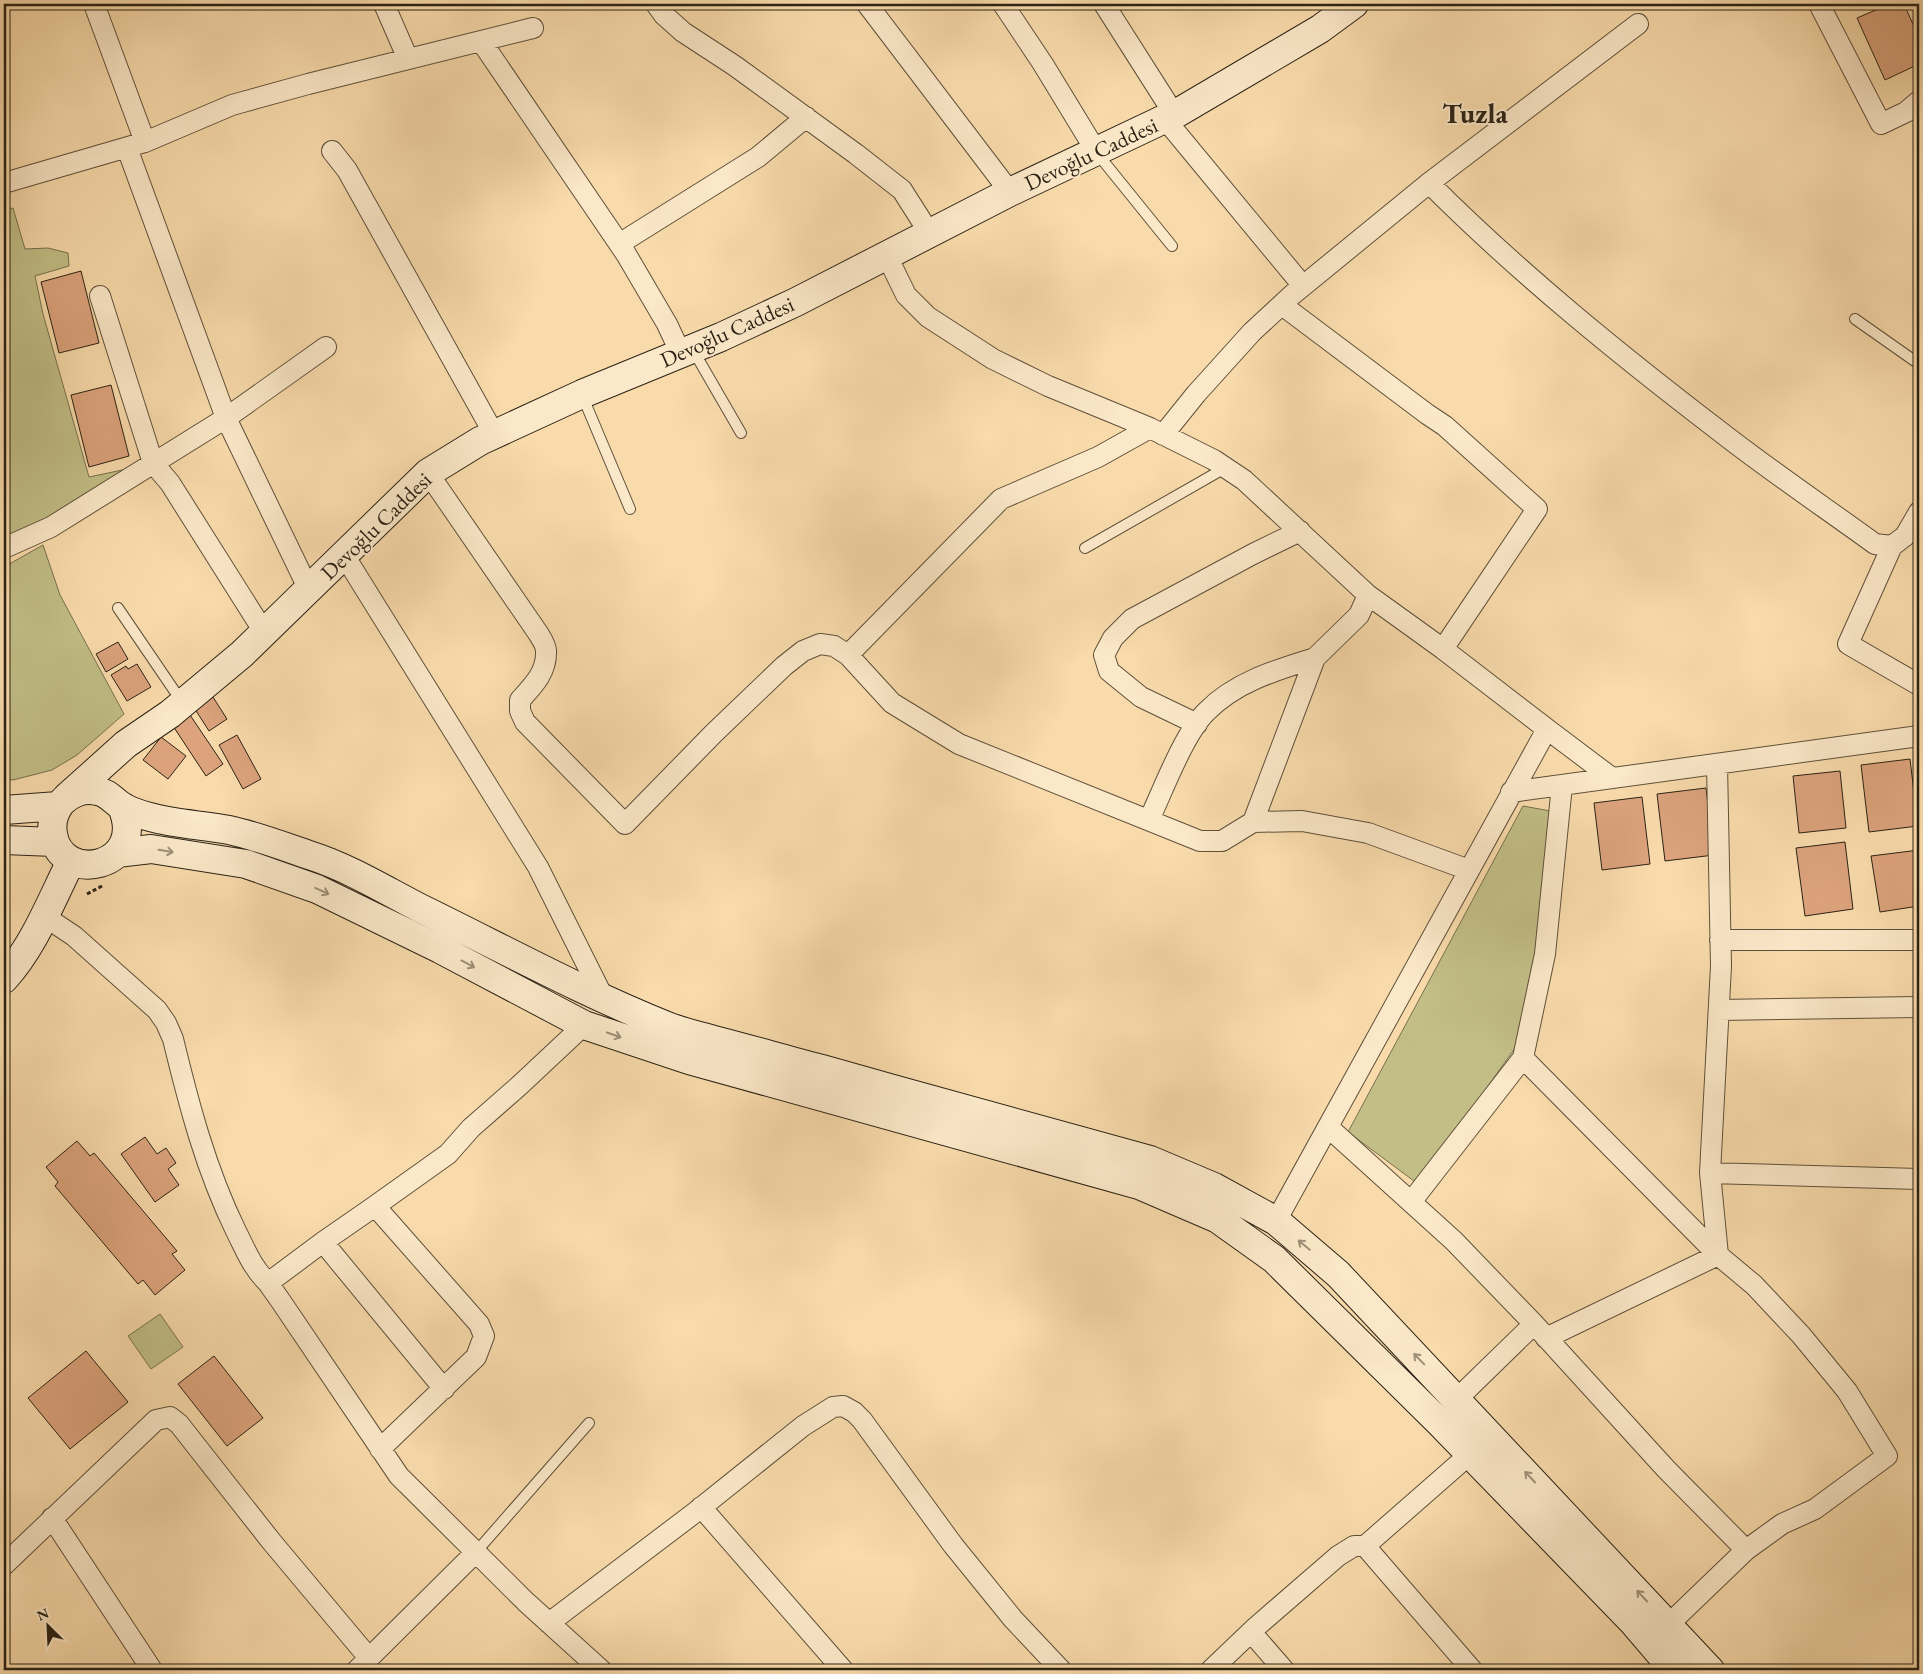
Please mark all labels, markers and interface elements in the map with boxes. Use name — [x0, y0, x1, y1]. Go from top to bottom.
district label: Tuzla — [1442, 95, 1508, 131]
street label: Devoğlu Caddesi — [1020, 110, 1162, 198]
street label: Devoğlu Caddesi — [655, 290, 799, 374]
street label: Devoğlu Caddesi — [314, 466, 438, 586]
one-way arrow — [157, 847, 173, 857]
one-way arrow — [315, 887, 330, 897]
one-way arrow — [460, 960, 475, 969]
one-way arrow — [605, 1031, 621, 1040]
one-way arrow — [1297, 1239, 1310, 1250]
one-way arrow — [1413, 1353, 1425, 1366]
one-way arrow — [1524, 1471, 1536, 1484]
one-way arrow — [1636, 1589, 1648, 1602]
north arrow — [22, 1602, 72, 1652]
text: N — [34, 1603, 52, 1625]

